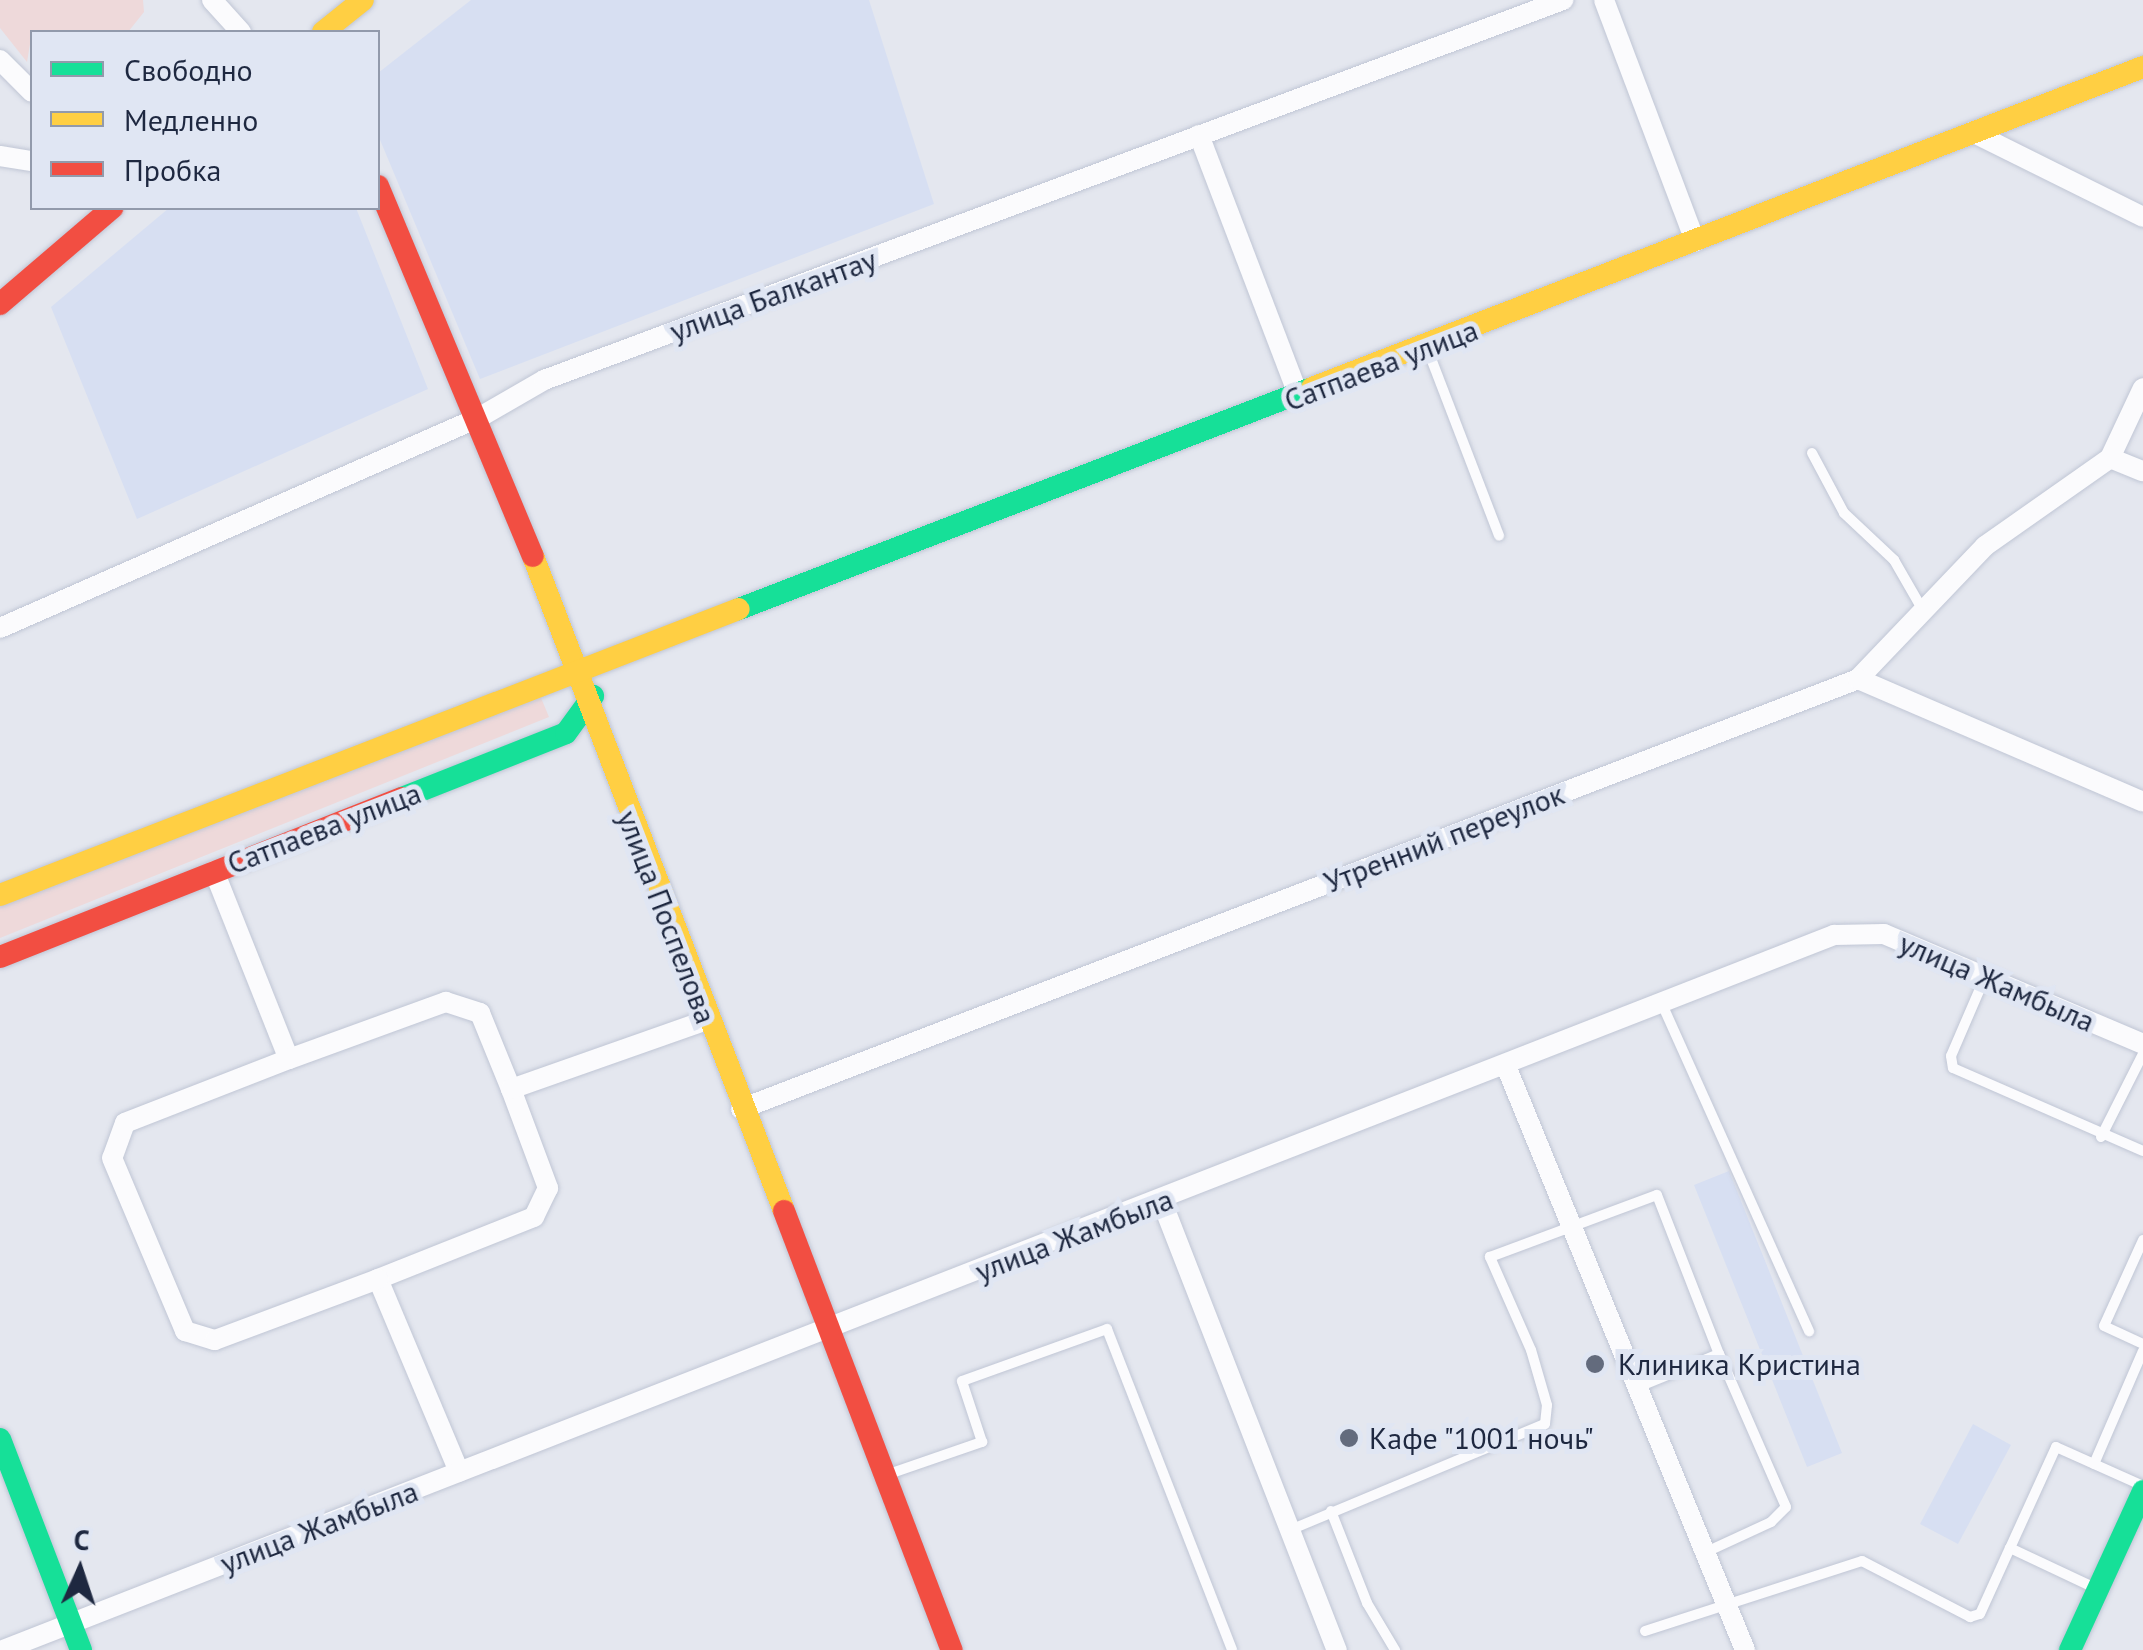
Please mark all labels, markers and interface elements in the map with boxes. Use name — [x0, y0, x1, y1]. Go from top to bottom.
legend — [30, 30, 380, 210]
text: Свободно — [124, 50, 253, 89]
text: Медленно — [124, 100, 258, 139]
text: Пробка — [124, 150, 221, 189]
street label: улица Балкантау — [665, 241, 881, 349]
street label: Сатпаева улица — [1279, 312, 1483, 418]
street label: Сатпаева улица — [222, 775, 426, 881]
street label: Утренний переулок — [1319, 776, 1569, 900]
street label: улица Поспелова — [610, 805, 724, 1029]
street label: улица Жамбыла — [1894, 925, 2100, 1039]
street label: улица Жамбыла — [970, 1181, 1178, 1289]
place label: Клиника Кристина — [1618, 1346, 1861, 1382]
marker: Клиника Кристина — [1582, 1351, 1608, 1377]
place label: Кафе "1001 ночь" — [1369, 1420, 1596, 1456]
marker: Кафе "1001 ночь" — [1338, 1427, 1360, 1449]
street label: улица Жамбыла — [215, 1473, 423, 1581]
north arrow — [30, 1520, 130, 1620]
text: С — [73, 1521, 90, 1558]

